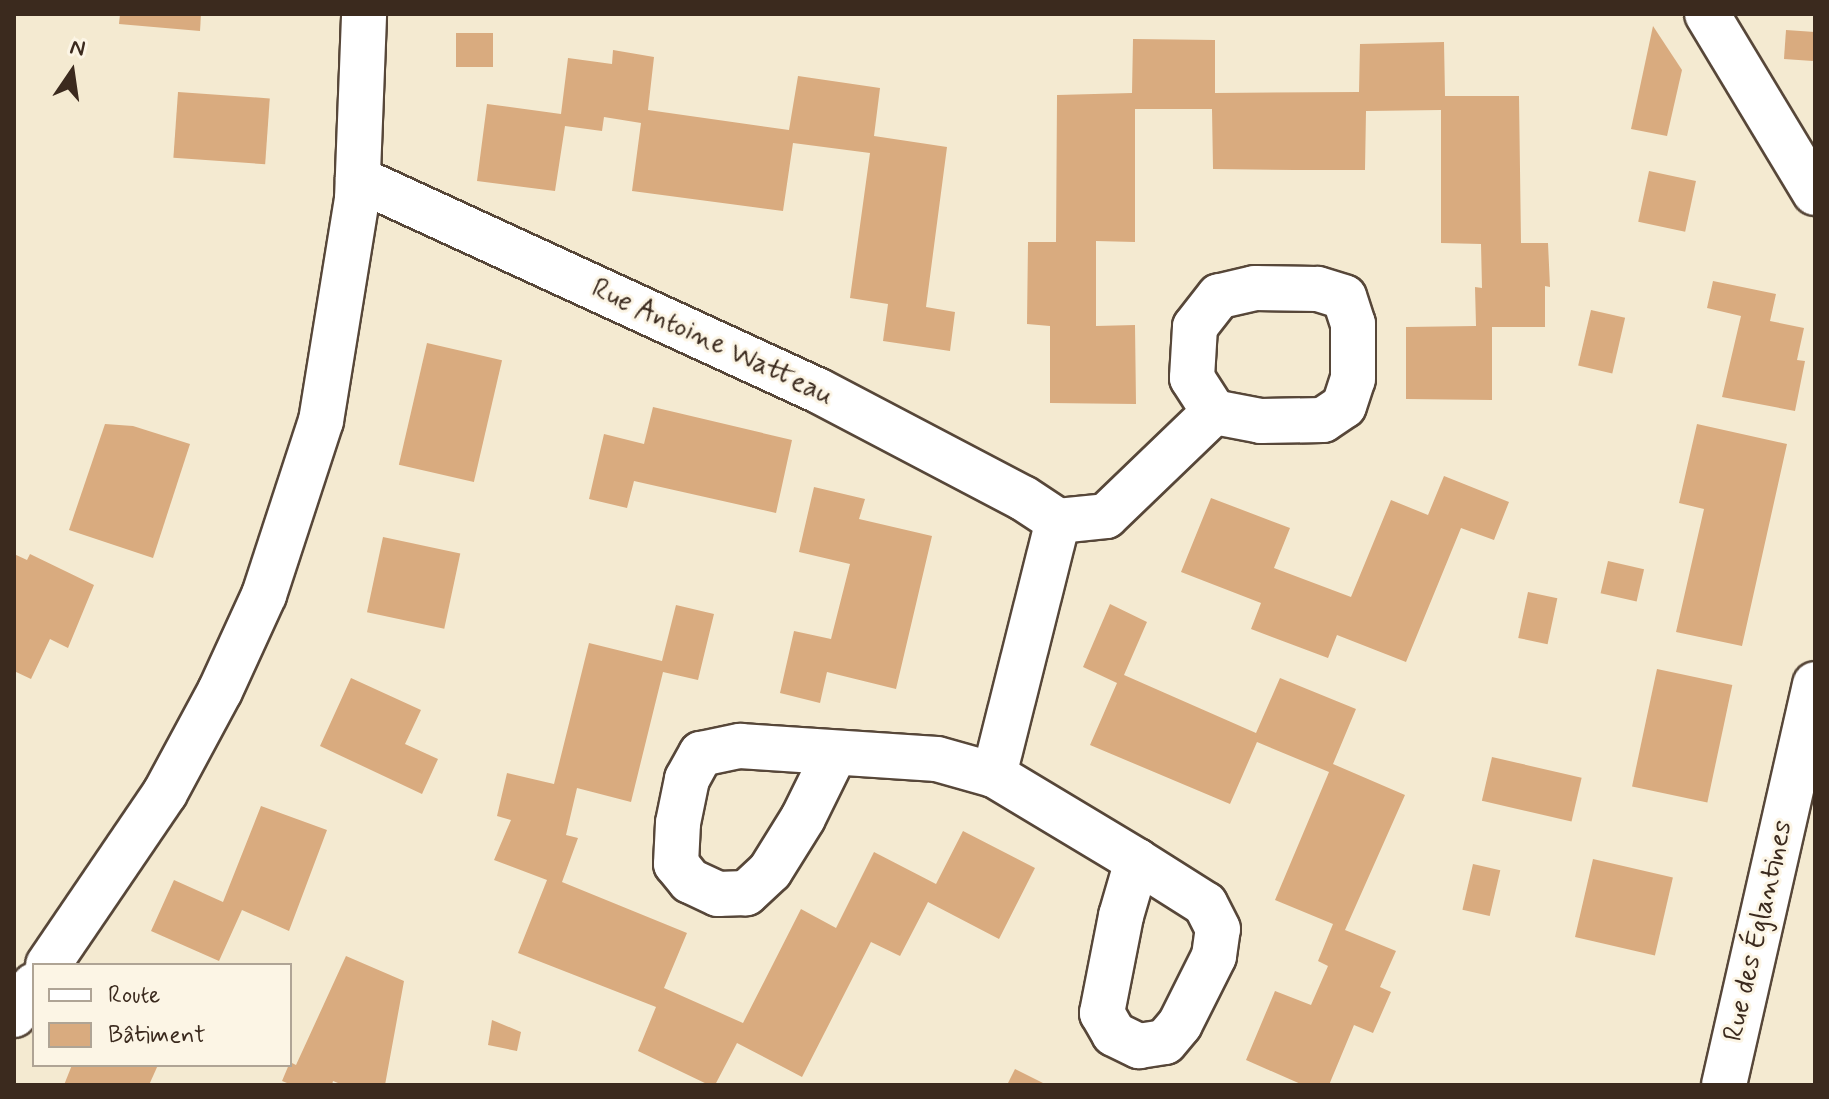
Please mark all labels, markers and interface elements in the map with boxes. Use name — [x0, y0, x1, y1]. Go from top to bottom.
north arrow — [32, 32, 112, 112]
text: N — [67, 33, 88, 64]
street label: Rue Antoine Watteau — [586, 272, 838, 414]
street label: Rue des Églantines — [1717, 817, 1801, 1045]
legend — [32, 963, 292, 1067]
text: Route — [108, 980, 160, 1011]
text: Bâtiment — [108, 1020, 206, 1051]

